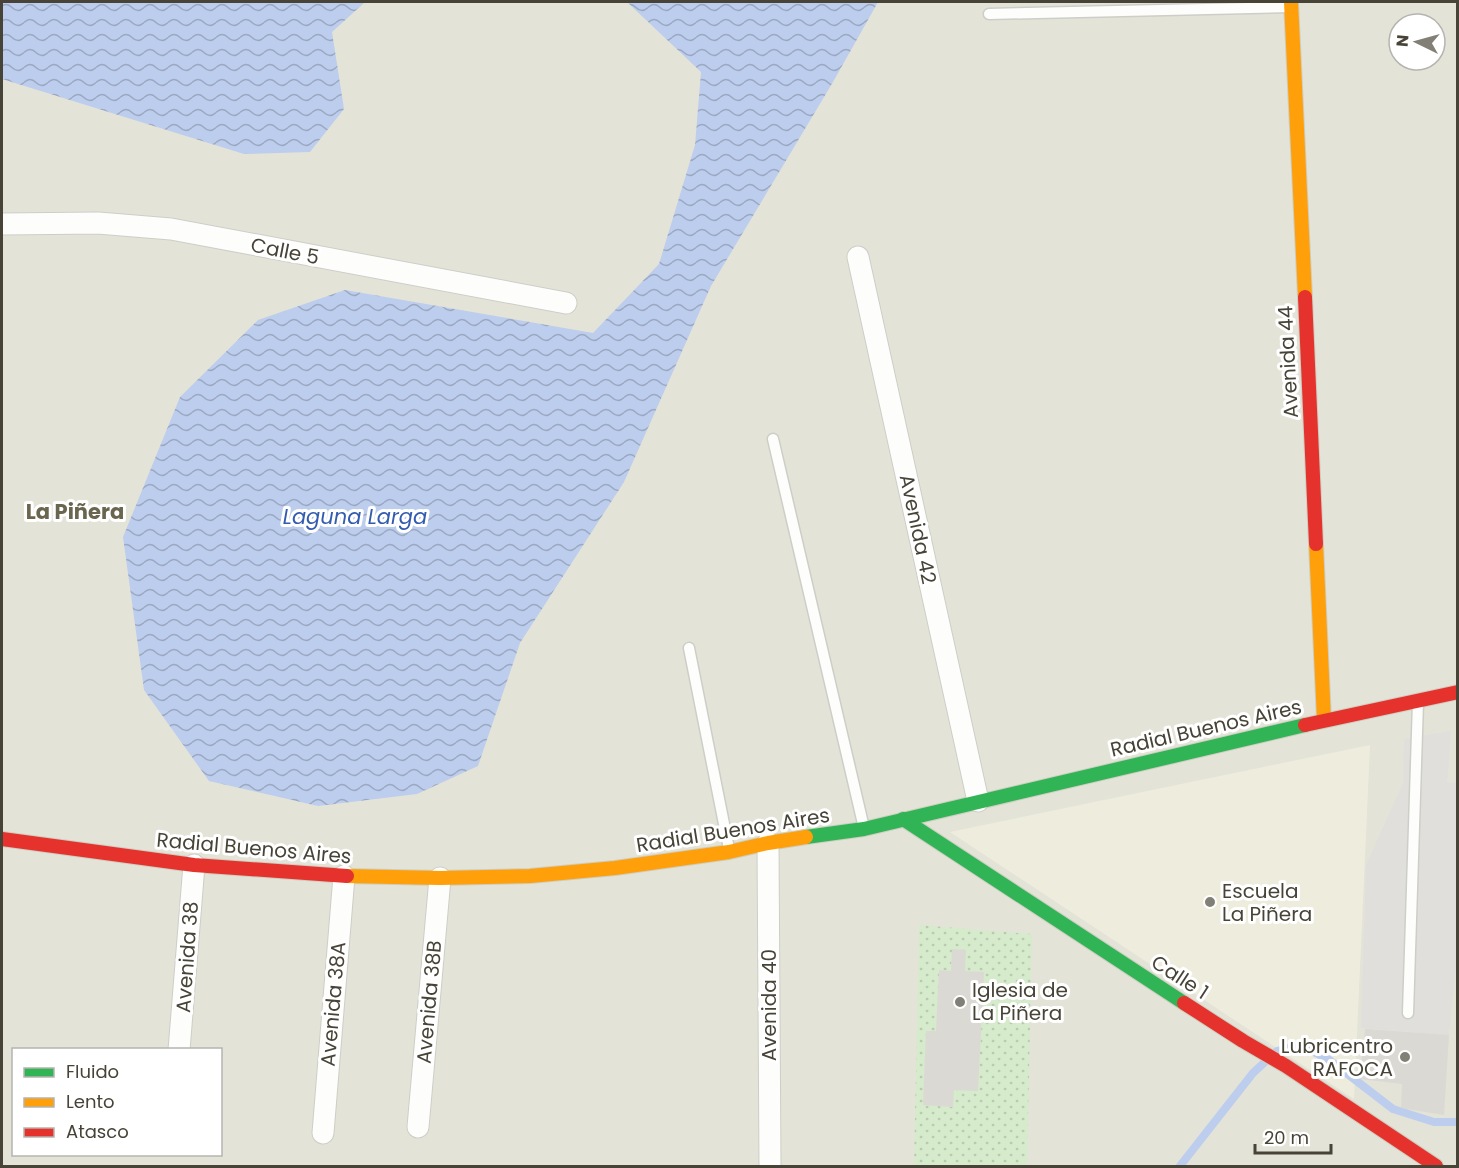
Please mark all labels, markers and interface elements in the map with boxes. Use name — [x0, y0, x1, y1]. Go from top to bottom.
north arrow — [1387, 12, 1447, 72]
text: N — [1391, 34, 1415, 48]
street label: Calle 5 — [248, 231, 322, 271]
street label: Avenida 44 — [1271, 305, 1305, 419]
street label: Avenida 42 — [893, 472, 943, 586]
district label: La Piñera — [26, 497, 124, 526]
water label: Laguna Larga — [283, 502, 427, 531]
street label: Radial Buenos Aires — [1108, 692, 1304, 764]
street label: Radial Buenos Aires — [634, 801, 832, 859]
street label: Radial Buenos Aires — [155, 826, 353, 870]
place label: Escuela La Piñera — [1222, 877, 1312, 928]
marker: Escuela La Piñera — [1203, 895, 1217, 909]
street label: Avenida 38 — [169, 900, 205, 1014]
street label: Avenida 38B — [410, 939, 448, 1065]
street label: Avenida 38A — [314, 940, 352, 1068]
street label: Calle 1 — [1146, 948, 1214, 1006]
street label: Avenida 40 — [755, 949, 783, 1061]
place label: Iglesia de La Piñera — [972, 976, 1068, 1027]
marker: Iglesia de La Piñera — [953, 995, 967, 1009]
place label: Lubricentro RAFOCA — [1281, 1032, 1393, 1083]
legend — [12, 1048, 222, 1156]
marker: Lubricentro RAFOCA — [1398, 1050, 1412, 1064]
text: Fluido — [66, 1059, 119, 1084]
text: Lento — [66, 1089, 115, 1114]
scale bar — [1255, 1117, 1332, 1155]
text: Atasco — [66, 1119, 129, 1144]
text: 20 m — [1264, 1125, 1309, 1150]

